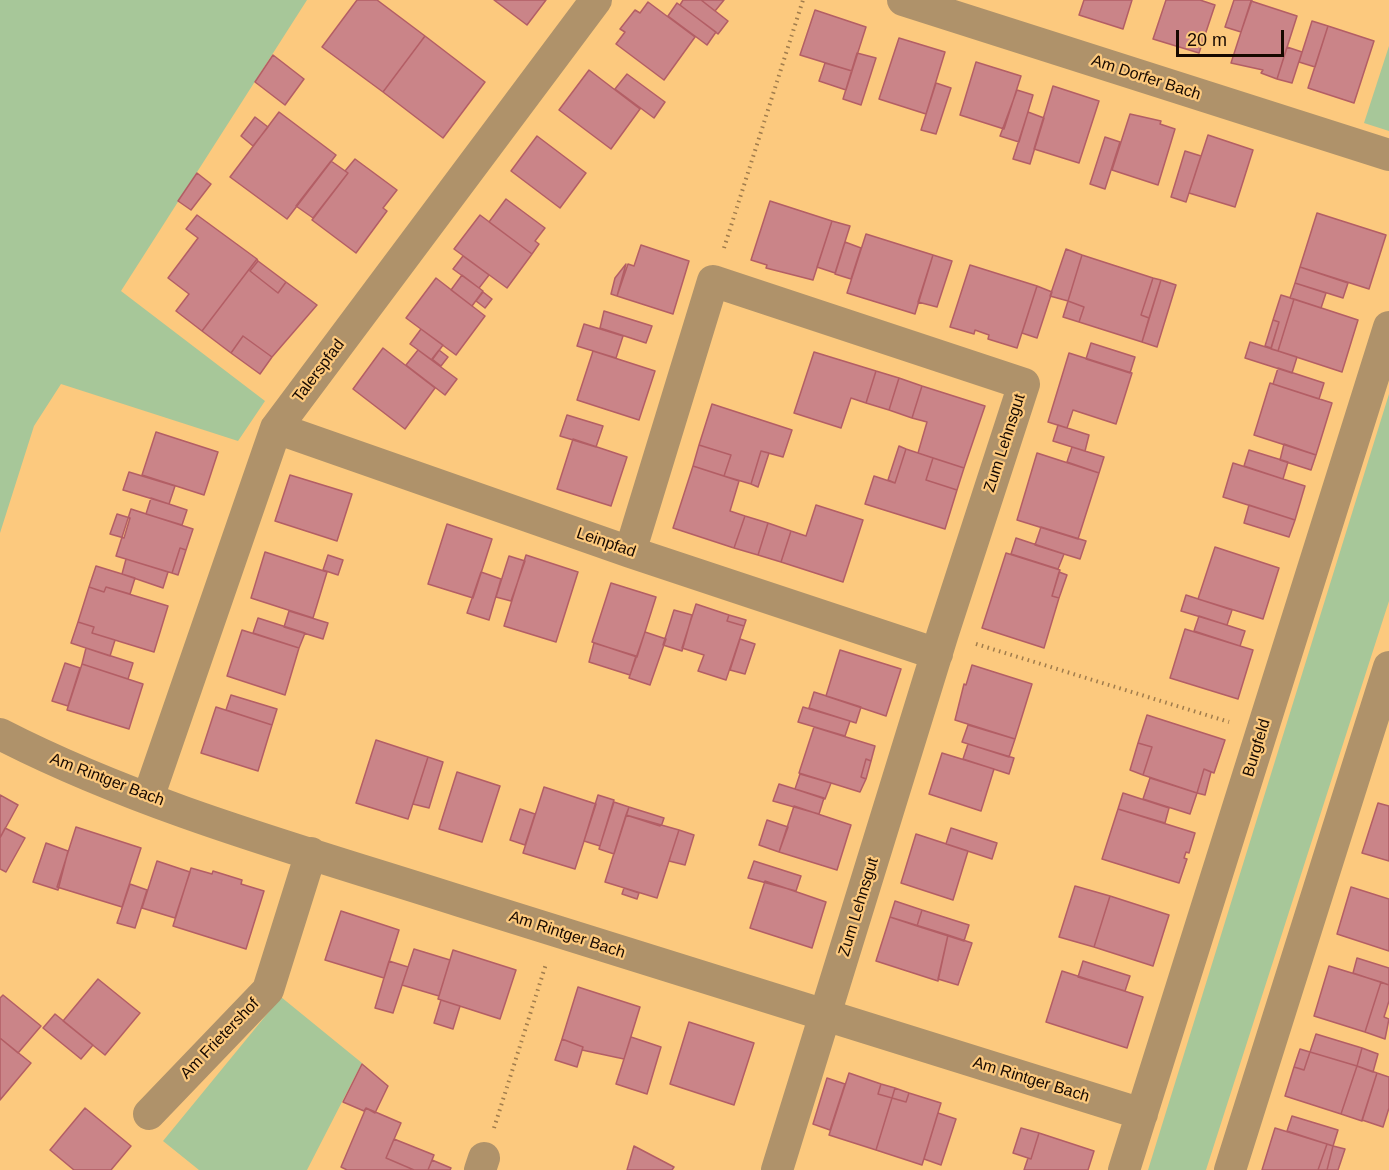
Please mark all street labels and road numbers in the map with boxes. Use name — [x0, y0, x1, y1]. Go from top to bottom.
street label: Am Dorfer Bach — [1089, 51, 1203, 105]
street label: Talerspfad — [289, 336, 349, 406]
street label: Zum Lehnsgut — [980, 391, 1030, 495]
street label: Leinpfad — [574, 524, 638, 562]
street label: Burgfeld — [1239, 717, 1275, 779]
street label: Am Rintger Bach — [47, 749, 167, 811]
street label: Zum Lehnsgut — [835, 855, 883, 959]
street label: Am Rintger Bach — [507, 907, 627, 963]
street label: Am Frietershof — [177, 995, 263, 1083]
street label: Am Rintger Bach — [970, 1053, 1092, 1107]

